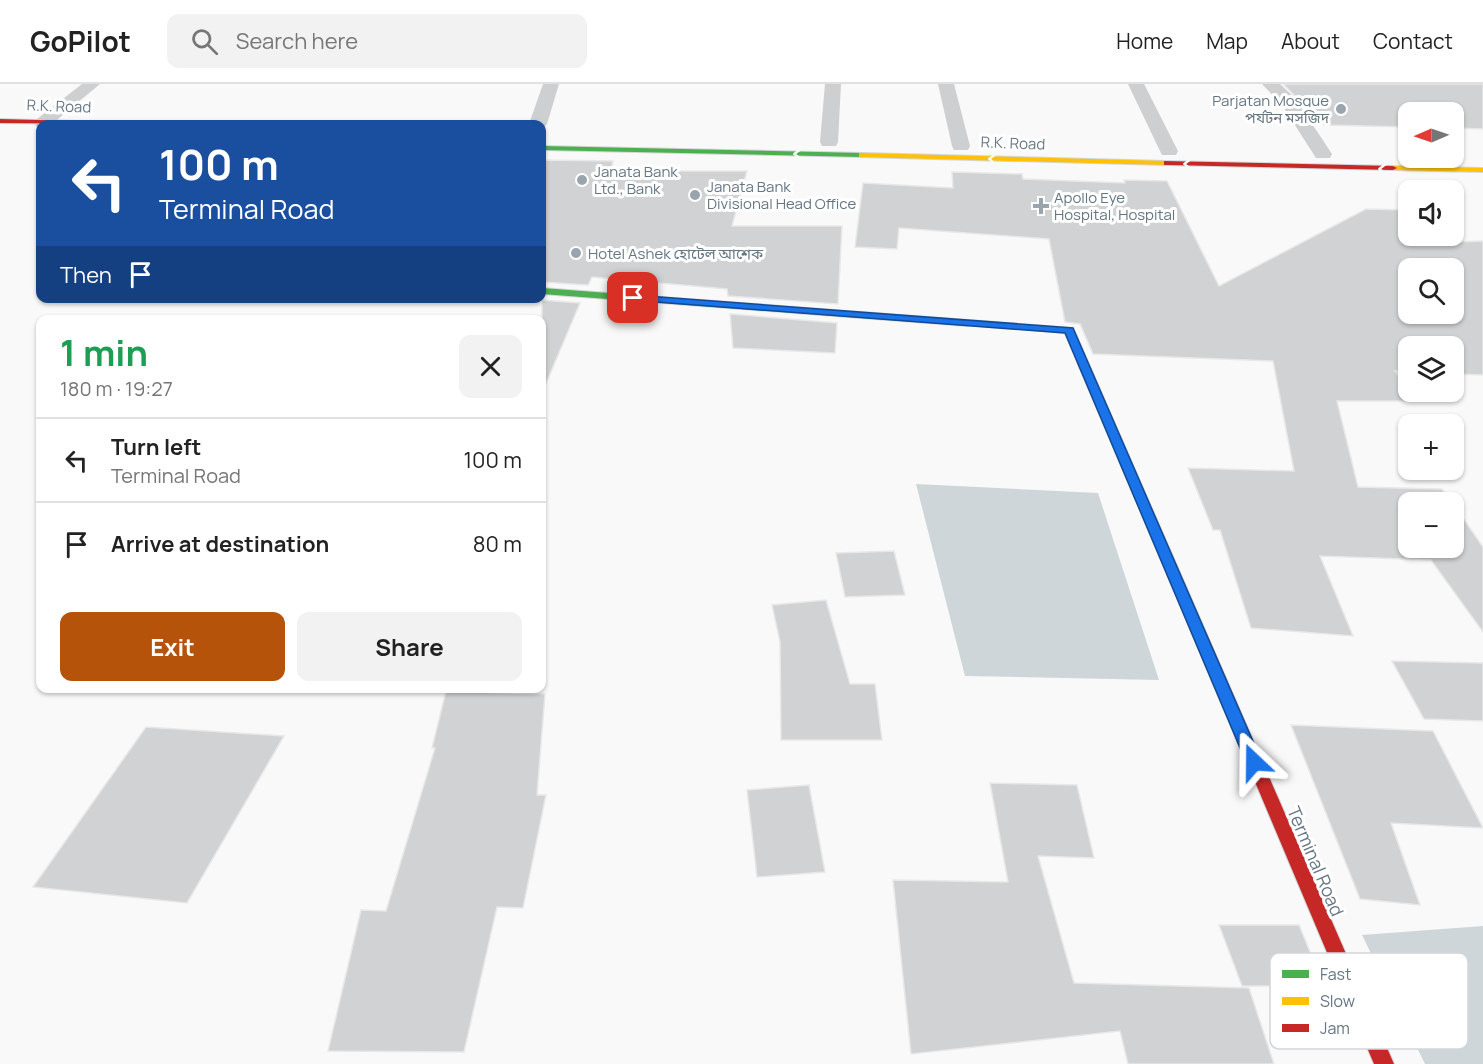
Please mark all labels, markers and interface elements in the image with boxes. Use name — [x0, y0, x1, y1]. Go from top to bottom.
search box — [167, 14, 587, 68]
text: GoPilot — [30, 22, 131, 60]
icon: search — [188, 25, 221, 58]
text: Search here — [236, 26, 358, 56]
text: Home — [1116, 27, 1173, 55]
text: Map — [1206, 27, 1248, 55]
text: About — [1281, 27, 1340, 55]
text: Contact — [1373, 27, 1453, 55]
place label: Parjatan Mosque পর্যটন মসজিদ — [1212, 90, 1330, 128]
street label: R.K. Road — [26, 94, 92, 118]
marker: Parjatan Mosque পর্যটন মসজিদ — [1334, 102, 1348, 116]
north arrow — [1398, 102, 1464, 168]
map controls — [1398, 102, 1464, 558]
street label: R.K. Road — [980, 131, 1046, 155]
text: 100 m — [159, 135, 279, 193]
icon: left — [60, 144, 138, 222]
one-way arrow — [793, 148, 802, 160]
one-way arrow — [988, 153, 997, 165]
one-way arrow — [1183, 158, 1192, 171]
place label: Janata Bank Ltd., Bank — [594, 161, 678, 199]
one-way arrow — [1378, 163, 1387, 175]
marker: Janata Bank Ltd., Bank — [575, 173, 589, 187]
place label: Janata Bank Divisional Head Office — [707, 176, 856, 214]
button: sound — [1398, 180, 1464, 246]
place label: Apollo Eye Hospital, Hospital — [1054, 187, 1175, 225]
marker: Janata Bank Divisional Head Office — [688, 188, 702, 202]
text: Terminal Road — [159, 190, 334, 227]
marker: Apollo Eye Hospital, Hospital — [1032, 197, 1050, 215]
place label: Hotel Ashek হোটেল আশেক — [588, 243, 764, 264]
marker: Hotel Ashek হোটেল আশেক — [569, 246, 583, 260]
icon: arrive — [124, 258, 157, 291]
button: search — [1398, 258, 1464, 324]
text: Then — [60, 260, 112, 290]
pin — [607, 272, 658, 323]
icon: arrive — [616, 281, 649, 314]
text: 1 min — [60, 328, 148, 377]
button: close — [459, 335, 522, 398]
button: layers — [1398, 336, 1464, 402]
text: 180 m · 19:27 — [60, 375, 173, 402]
button: + — [1398, 414, 1464, 480]
text: Turn left — [111, 432, 201, 462]
icon: left — [60, 444, 93, 477]
text: 100 m — [464, 445, 522, 475]
text: Terminal Road — [111, 462, 241, 489]
button: − — [1398, 492, 1464, 558]
icon: arrive — [60, 528, 93, 561]
text: Arrive at destination — [111, 529, 329, 559]
text: 80 m — [473, 529, 522, 559]
button: Exit — [60, 612, 285, 681]
button: Share — [297, 612, 522, 681]
position arrow — [1222, 730, 1286, 794]
street label: Terminal Road — [1282, 802, 1350, 920]
legend — [1270, 953, 1468, 1049]
text: Fast — [1320, 963, 1351, 985]
text: Slow — [1320, 990, 1355, 1012]
text: Jam — [1320, 1017, 1350, 1039]

